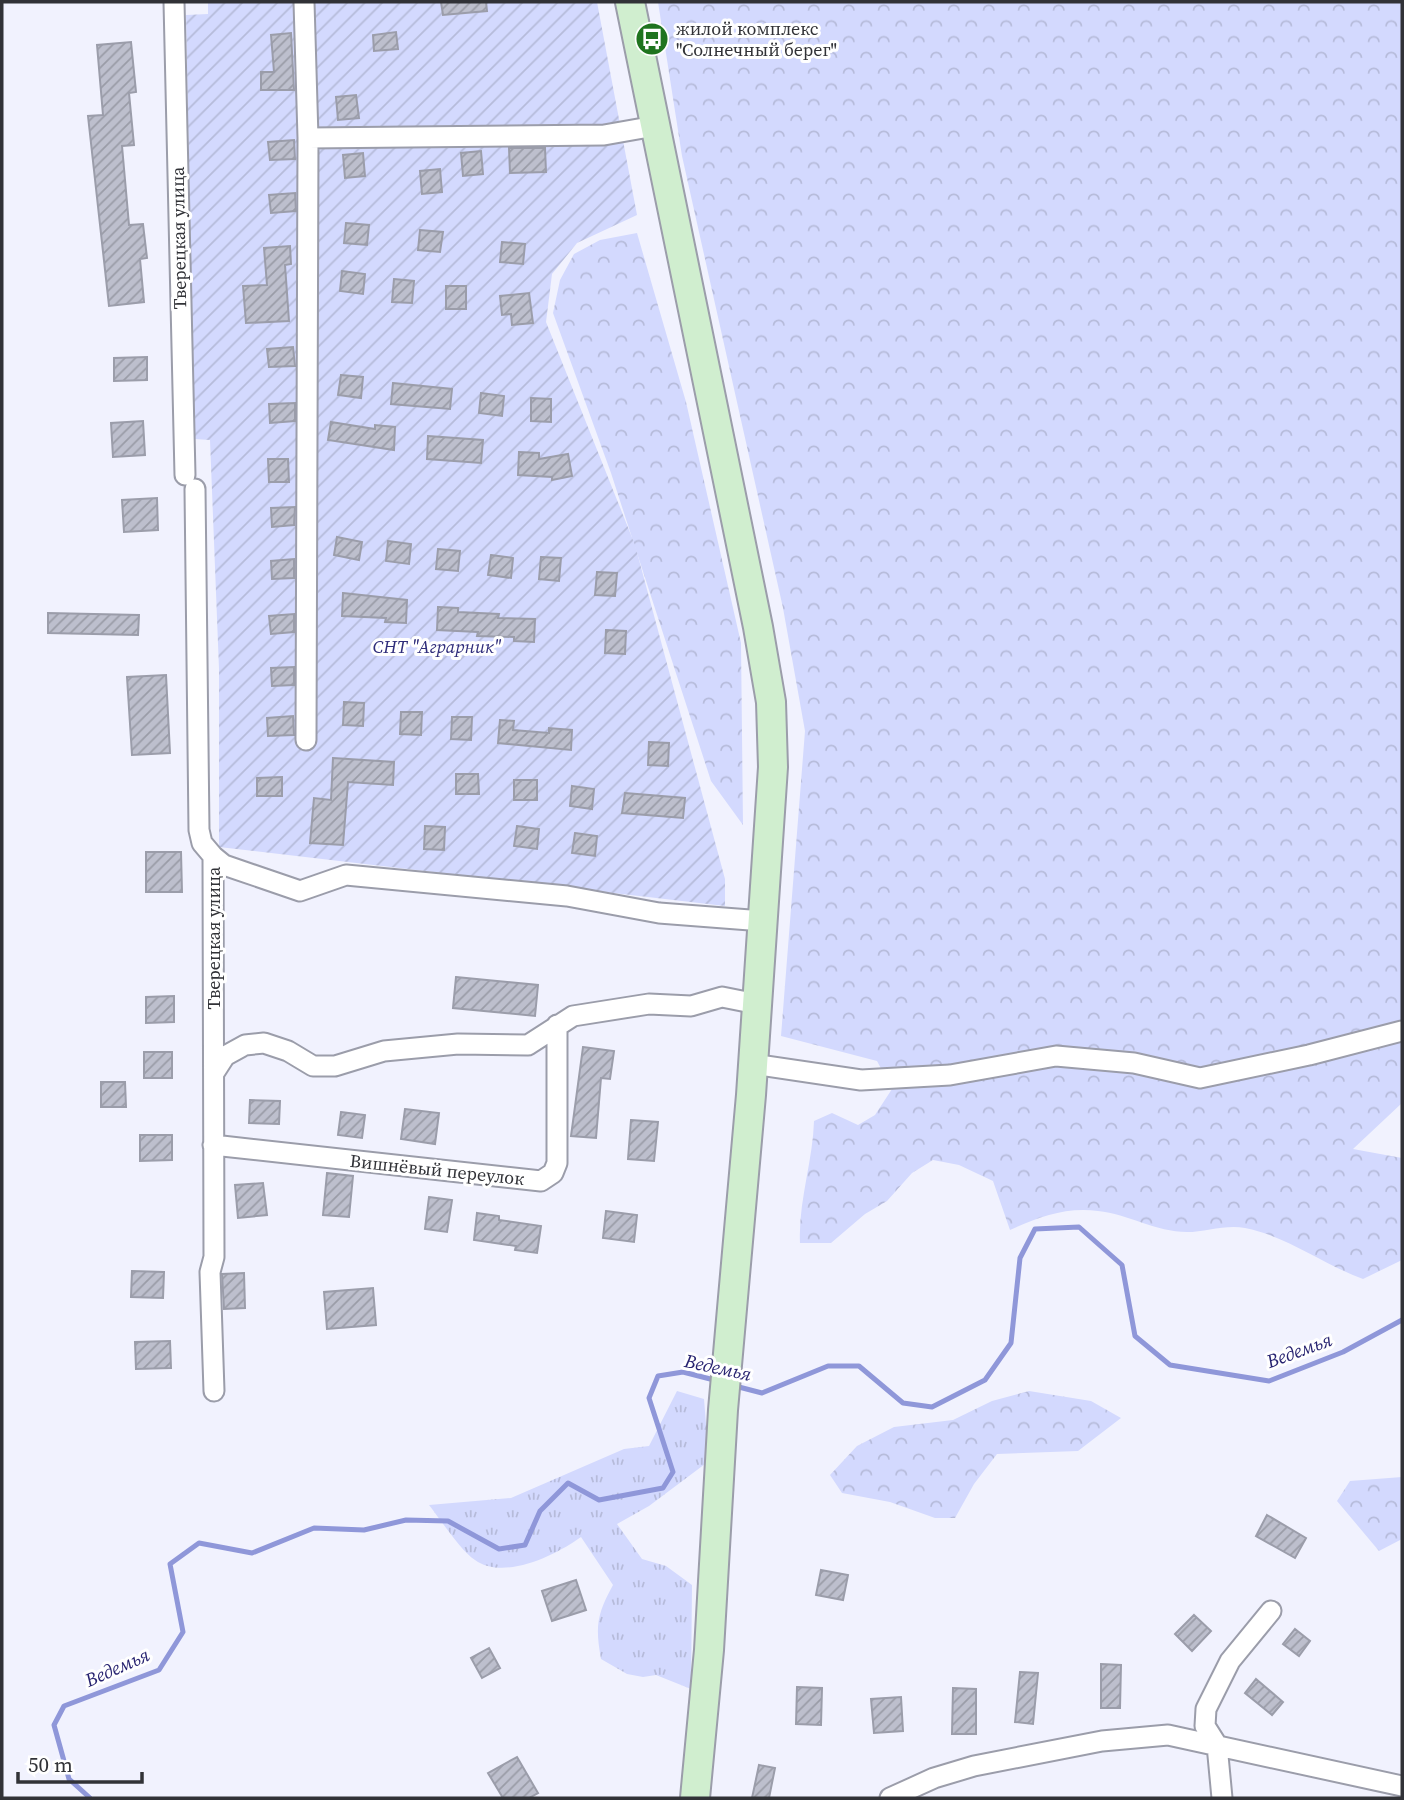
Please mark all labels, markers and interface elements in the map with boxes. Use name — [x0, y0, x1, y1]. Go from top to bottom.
place label: жилой комплекс "Солнечный берег" — [676, 16, 837, 62]
bus stop icon: жилой комплекс "Солнечный берег" — [633, 20, 671, 58]
street label: Тверецкая улица — [165, 166, 192, 310]
park label: СНТ "Аграрник" — [373, 634, 502, 659]
street label: Тверецкая улица — [201, 866, 226, 1009]
street label: Вишнёвый переулок — [349, 1148, 526, 1191]
water label: Ведемья — [1262, 1326, 1336, 1374]
water label: Ведемья — [681, 1347, 754, 1387]
water label: Ведемья — [80, 1641, 154, 1693]
scale bar — [18, 1741, 142, 1785]
text: 50 m — [28, 1750, 73, 1779]

